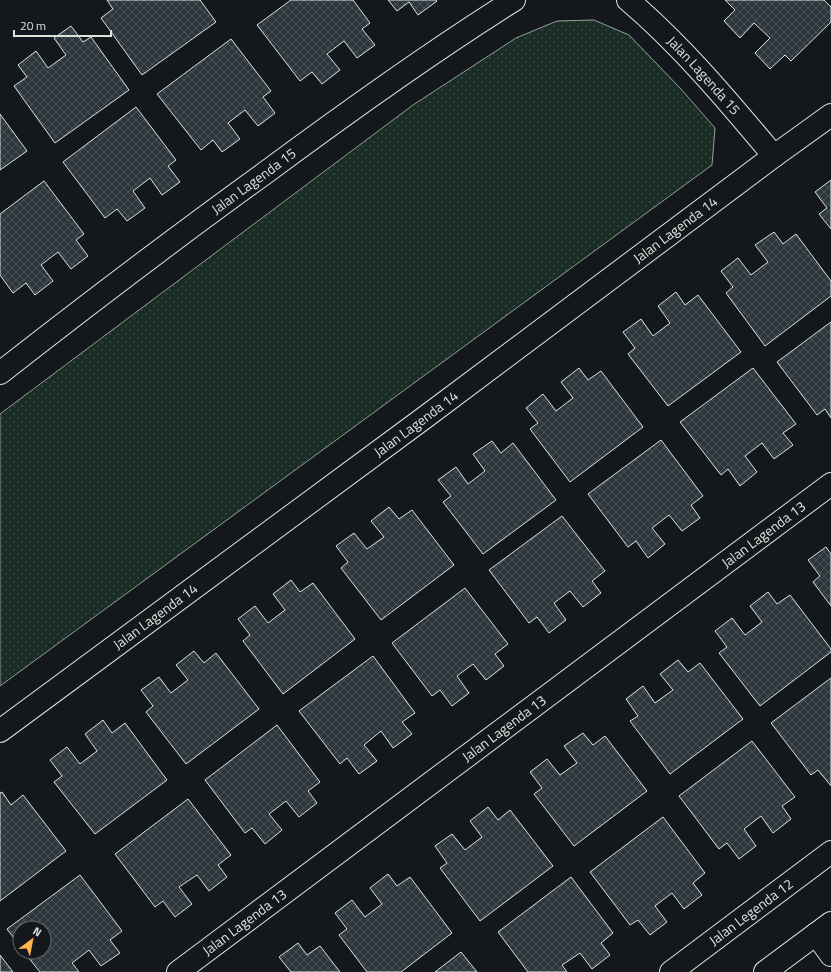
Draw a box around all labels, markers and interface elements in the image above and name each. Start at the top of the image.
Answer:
scale bar [14,12,111,38]
text: 20 m [20,16,46,35]
street label: Jalan Lagenda 15 [663,31,746,119]
street label: Jalan Lagenda 15 [206,142,300,219]
street label: Jalan Lagenda 14 [628,191,722,268]
street label: Jalan Lagenda 14 [369,385,462,462]
street label: Jalan Lagenda 13 [717,495,810,573]
street label: Jalan Lagenda 14 [108,578,202,654]
street label: Jalan Lagenda 13 [457,689,550,767]
street label: Jalan Legenda 12 [704,873,797,950]
street label: Jalan Lagenda 13 [198,883,291,960]
north arrow [12,920,52,960]
text: N [30,923,45,940]

